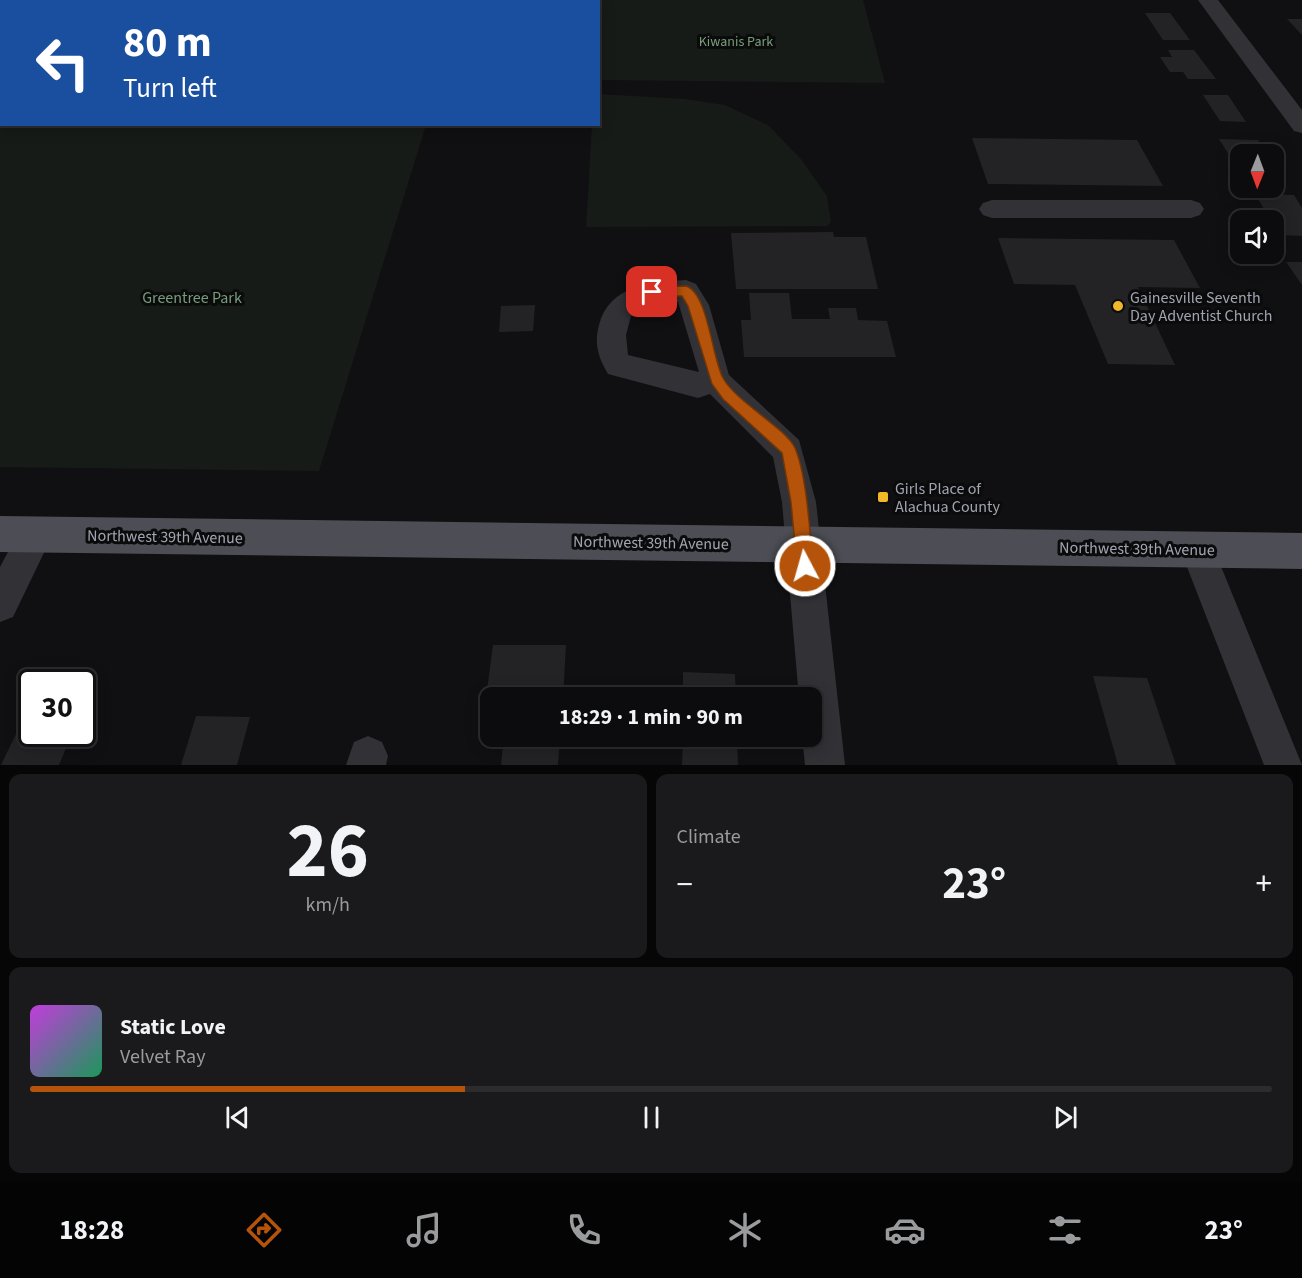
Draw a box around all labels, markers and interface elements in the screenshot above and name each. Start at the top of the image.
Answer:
text: 80 m [123,13,212,73]
icon: left [24,24,102,102]
park label: Kiwanis Park [699,32,773,52]
text: Turn left [123,69,217,108]
north arrow [1230,144,1284,198]
map controls [1230,144,1284,264]
button: sound [1230,210,1284,264]
pin [626,266,677,317]
icon: arrive [635,275,668,308]
park label: Greentree Park [142,287,242,309]
place label: Gainesville Seventh Day Adventist Church [1130,287,1273,327]
marker: Gainesville Seventh Day Adventist Church [1111,299,1125,313]
place label: Girls Place of Alachua County [895,478,1000,518]
marker: Girls Place of Alachua County [876,490,890,504]
street label: Northwest 39th Avenue [87,525,243,549]
street label: Northwest 39th Avenue [573,531,729,555]
position arrow [773,534,837,598]
street label: Northwest 39th Avenue [1059,537,1215,561]
speed limit sign: 30 [18,669,96,747]
text: 18:29 · 1 min · 90 m [559,701,743,733]
text: 26 [287,796,369,907]
text: Climate [677,823,741,851]
text: 23° [942,852,1006,916]
text: − [677,861,693,908]
text: + [1256,861,1272,908]
text: km/h [306,891,350,919]
text: Static Love [120,1011,226,1043]
text: Velvet Ray [120,1043,206,1071]
icon: previous [221,1101,254,1134]
icon: pause [635,1101,668,1134]
icon: next [1049,1101,1082,1134]
icon: directions [243,1209,285,1251]
icon: music [403,1209,445,1251]
icon: phone [563,1209,605,1251]
icon: climate [724,1209,766,1251]
icon: car [884,1209,926,1251]
icon: filters [1044,1209,1086,1251]
text: 18:28 [59,1211,124,1250]
text: 23° [1204,1211,1243,1250]

